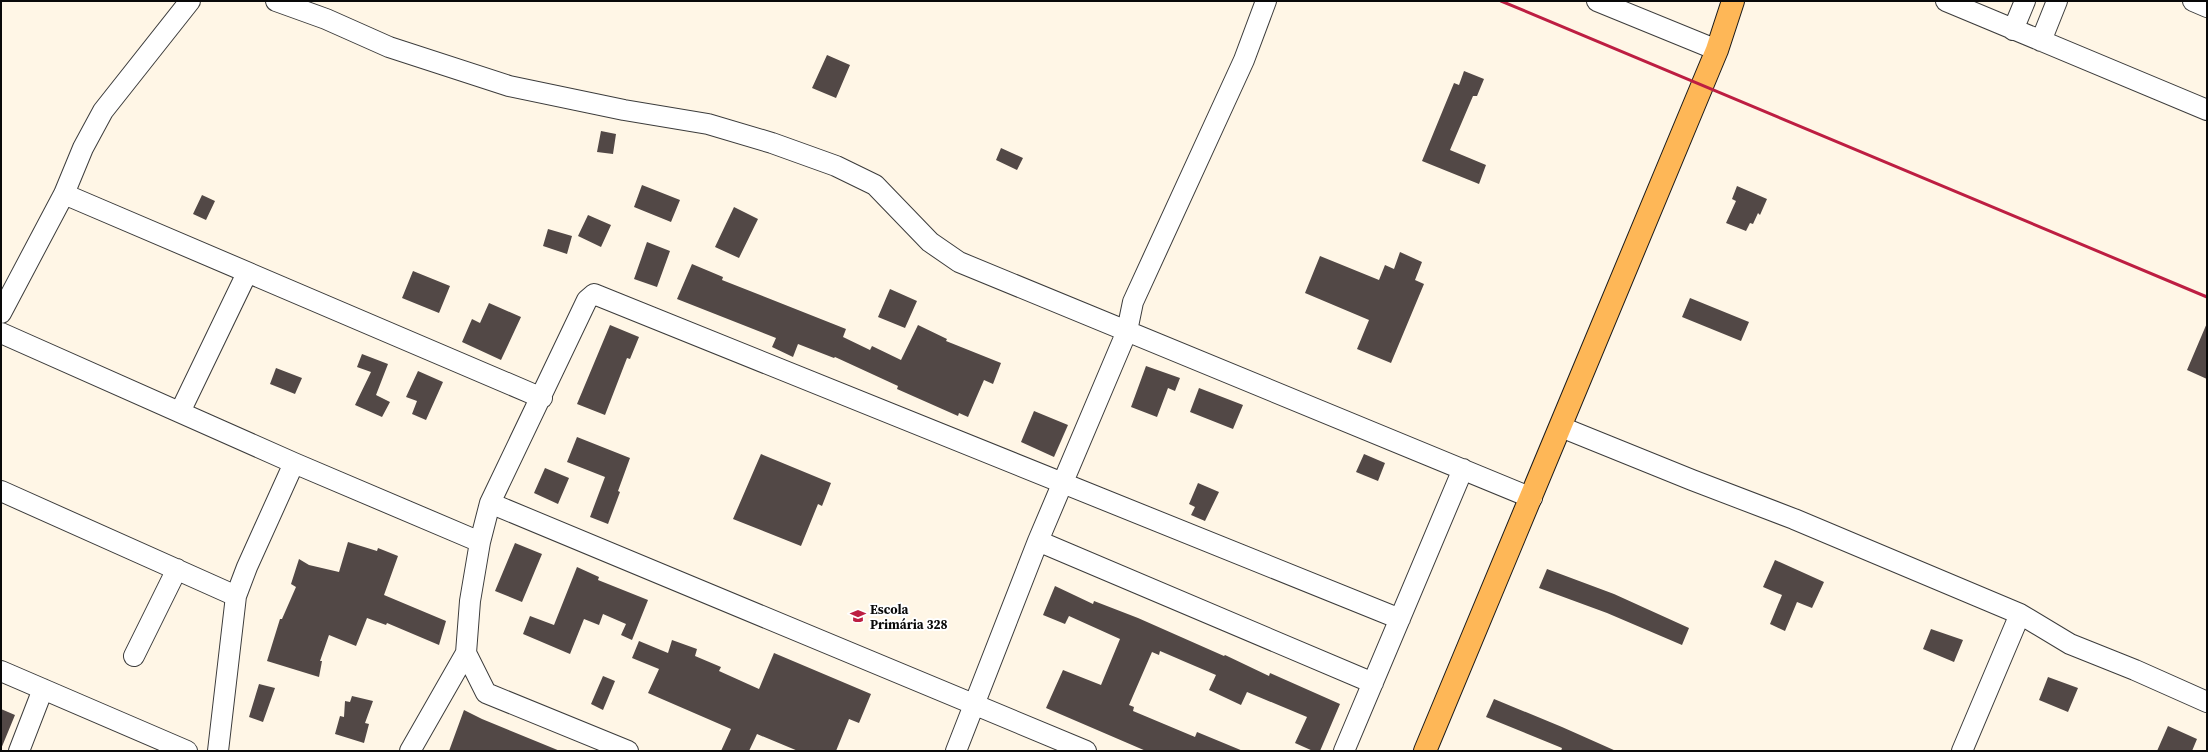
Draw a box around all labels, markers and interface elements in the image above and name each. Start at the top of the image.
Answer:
place label: Escola Primária 328 [870,601,948,633]
school or university icon: Escola Primária 328 [849,607,867,625]

